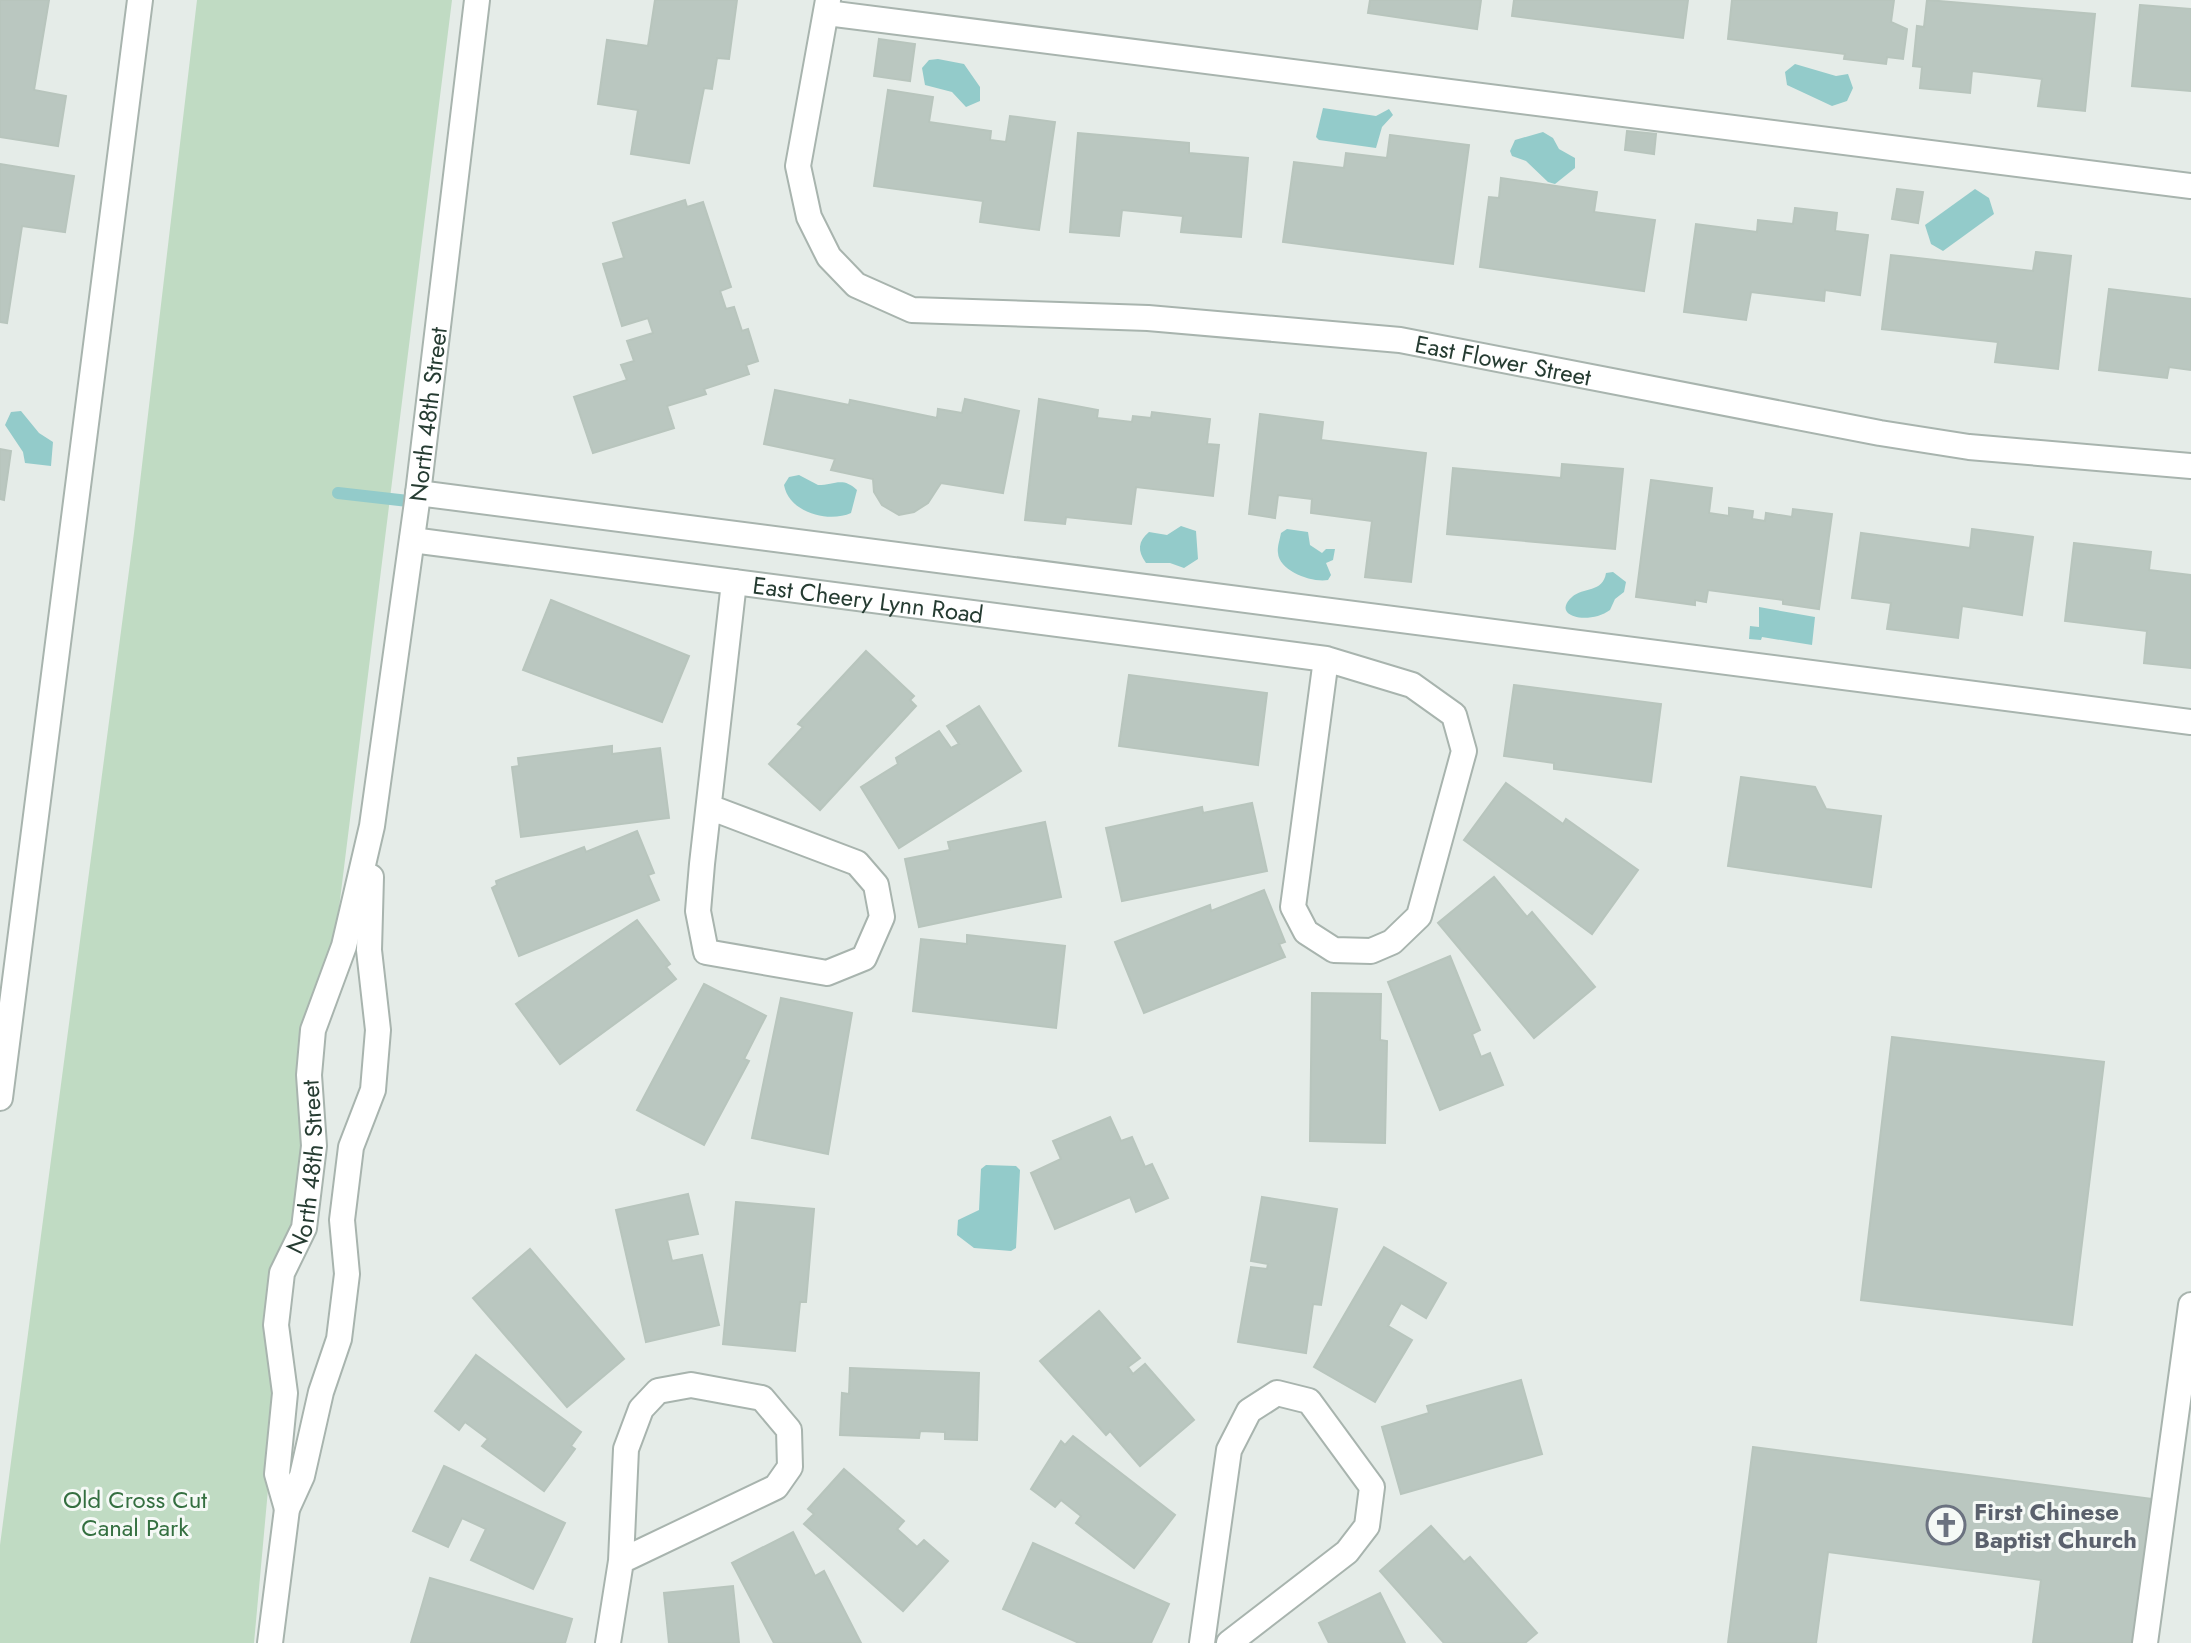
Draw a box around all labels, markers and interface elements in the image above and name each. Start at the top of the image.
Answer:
street label: North 48th Street [400,325,455,504]
street label: East Flower Street [1412,326,1594,394]
street label: East Cheery Lynn Road [751,567,986,632]
street label: North 48th Street [277,1078,332,1260]
park label: Old Cross Cut Canal Park [63,1482,207,1545]
place label: First Chinese Baptist Church [1974,1494,2137,1557]
church icon: First Chinese Baptist Church [1925,1504,1967,1546]

